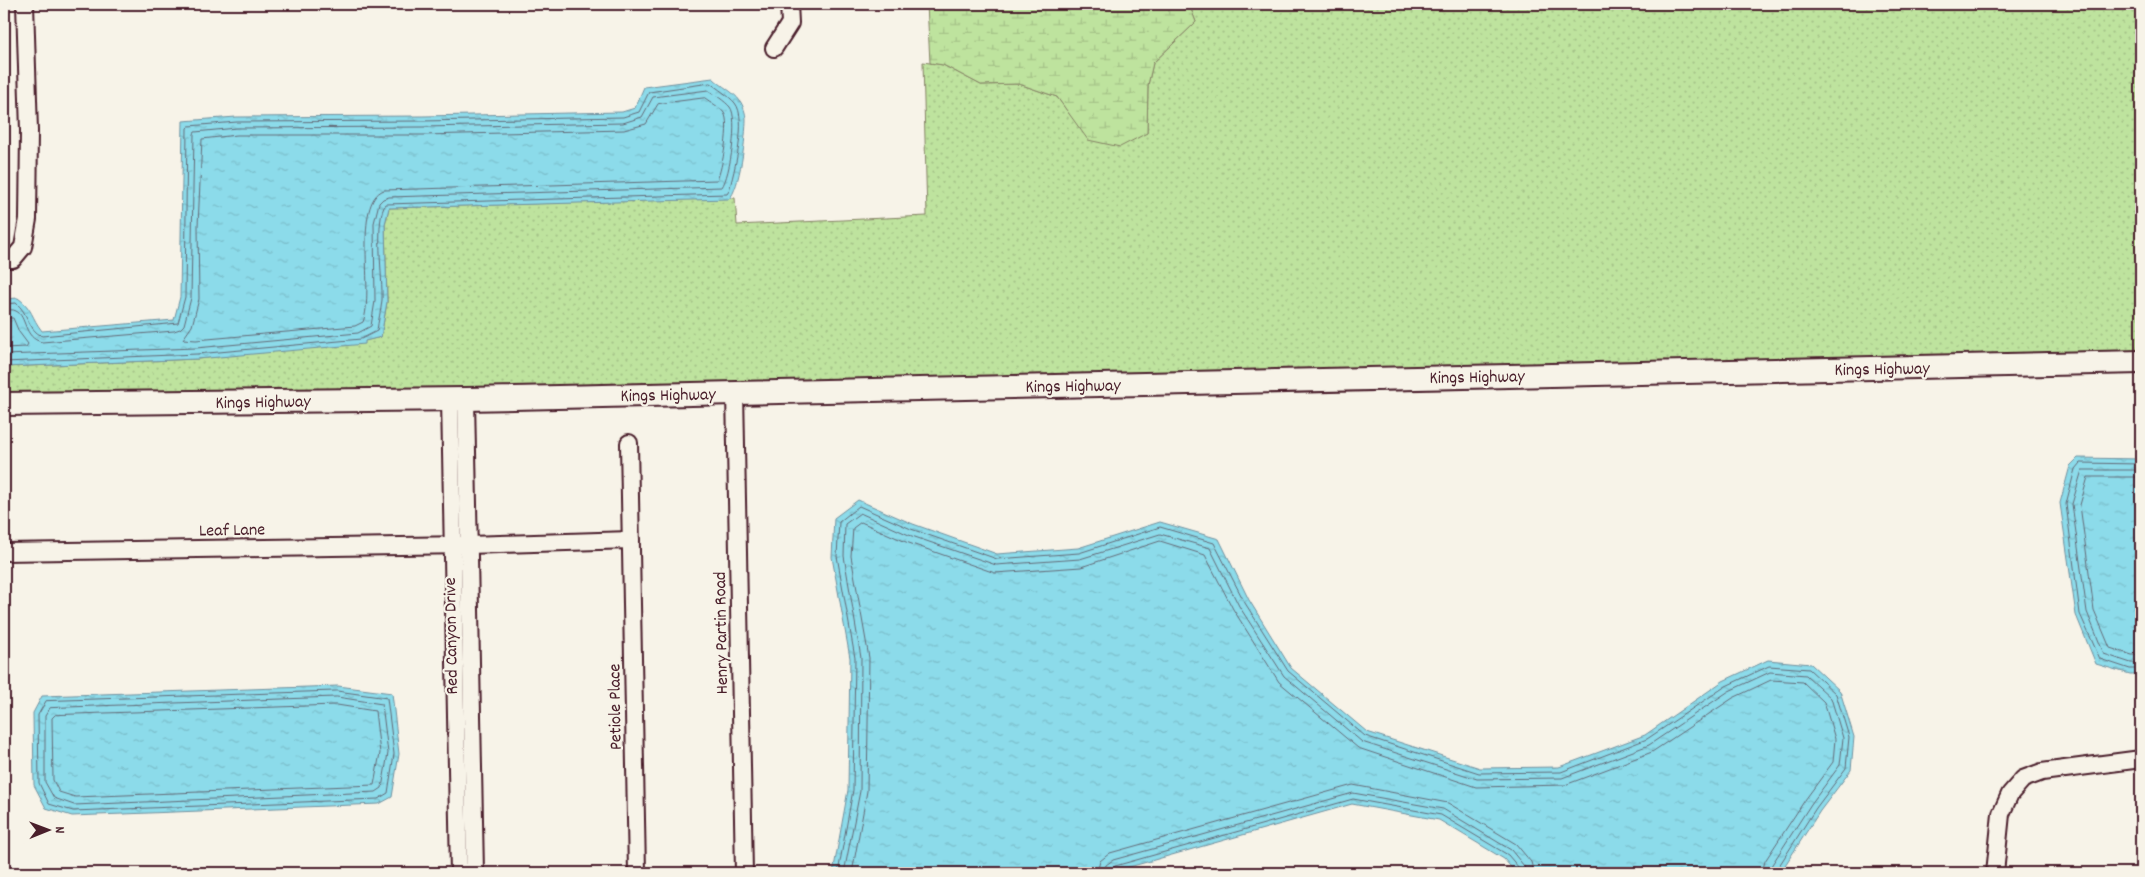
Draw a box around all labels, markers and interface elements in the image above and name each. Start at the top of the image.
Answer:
street label: Kings Highway [1834,357,1931,384]
street label: Kings Highway [1429,365,1526,392]
street label: Kings Highway [1025,374,1122,401]
street label: Kings Highway [620,383,717,410]
street label: Kings Highway [215,390,312,417]
street label: Leaf Lane [199,518,265,545]
street label: Henry Partin Road [709,571,736,695]
street label: Red Canyon Drive [439,577,466,695]
street label: Petiole Place [603,663,630,750]
north arrow [22,804,72,854]
text: N [49,826,69,834]

